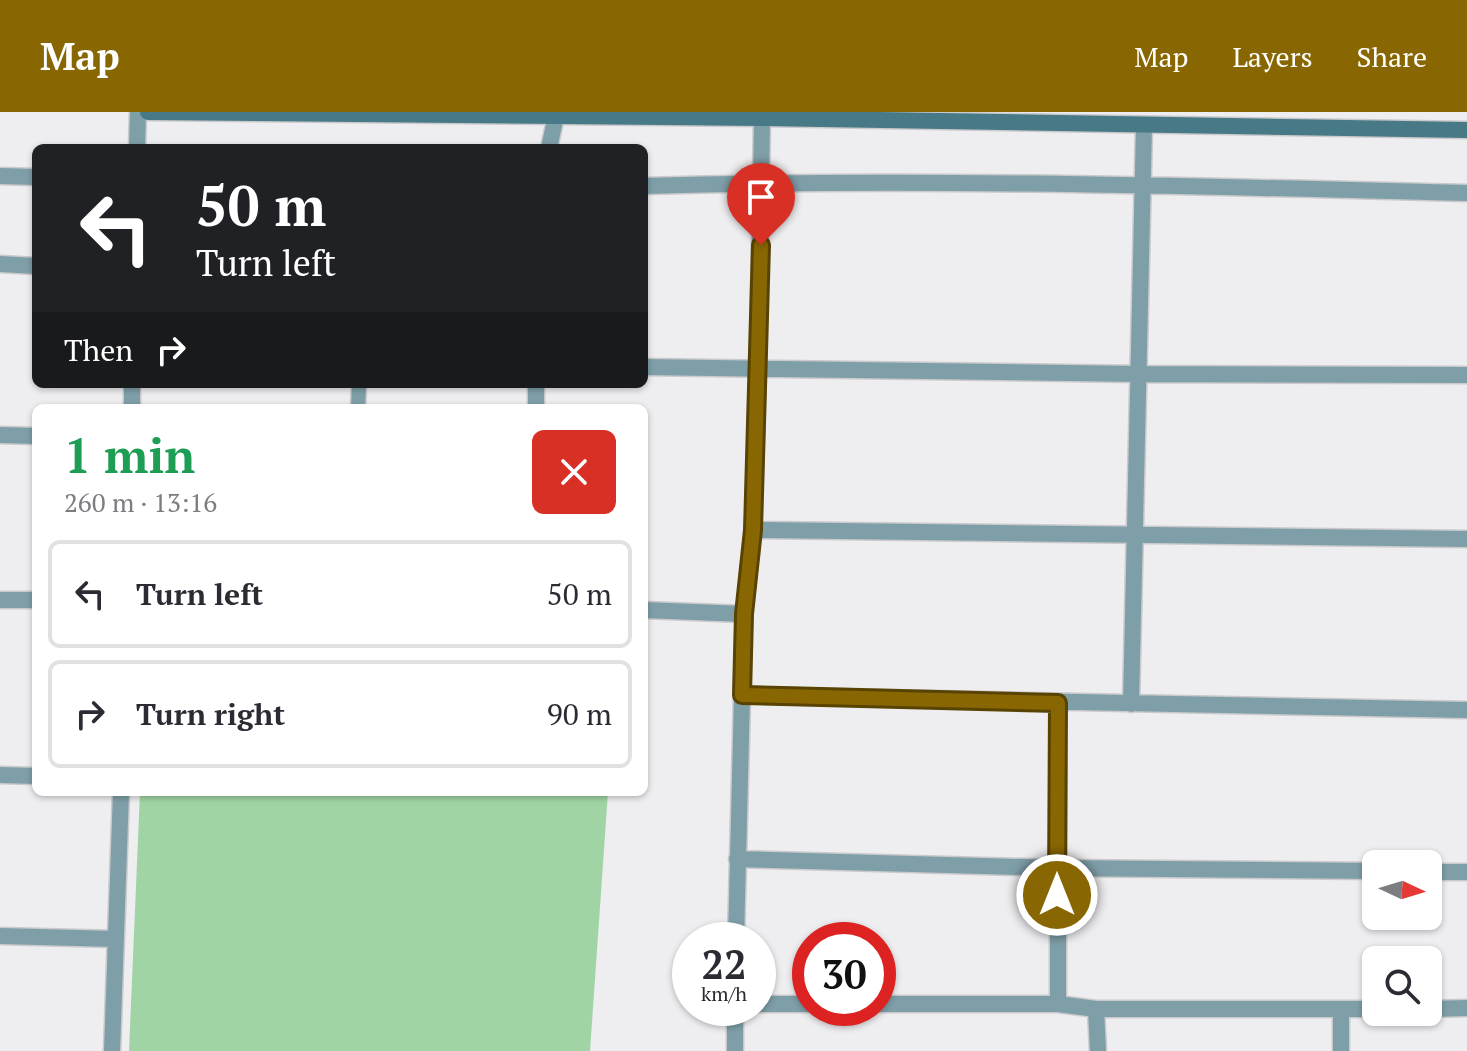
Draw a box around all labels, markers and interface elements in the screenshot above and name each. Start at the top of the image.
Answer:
text: Map [40,31,120,81]
text: Map [1134,38,1188,75]
text: Layers [1232,38,1313,75]
text: Share [1357,38,1427,75]
pin [727,163,795,245]
text: 50 m [196,168,326,242]
icon: arrive [739,175,783,219]
icon: left [64,176,168,280]
text: Turn left [196,239,336,286]
icon: right [149,328,193,372]
text: Then [64,330,133,370]
text: 1 min [64,423,195,487]
button: close [532,430,616,514]
text: 260 m · 13:16 [64,485,217,519]
icon: left [68,572,112,616]
text: Turn left [136,574,263,614]
text: 50 m [547,574,612,614]
icon: right [68,692,112,736]
text: Turn right [136,694,285,734]
text: 90 m [547,694,612,734]
north arrow [1362,850,1442,930]
map controls [1362,850,1442,1026]
position arrow [1015,853,1099,937]
speed limit sign: 30 [792,922,896,1026]
text: 22 [701,937,747,990]
button: search [1362,946,1442,1026]
text: km/h [701,980,747,1007]

